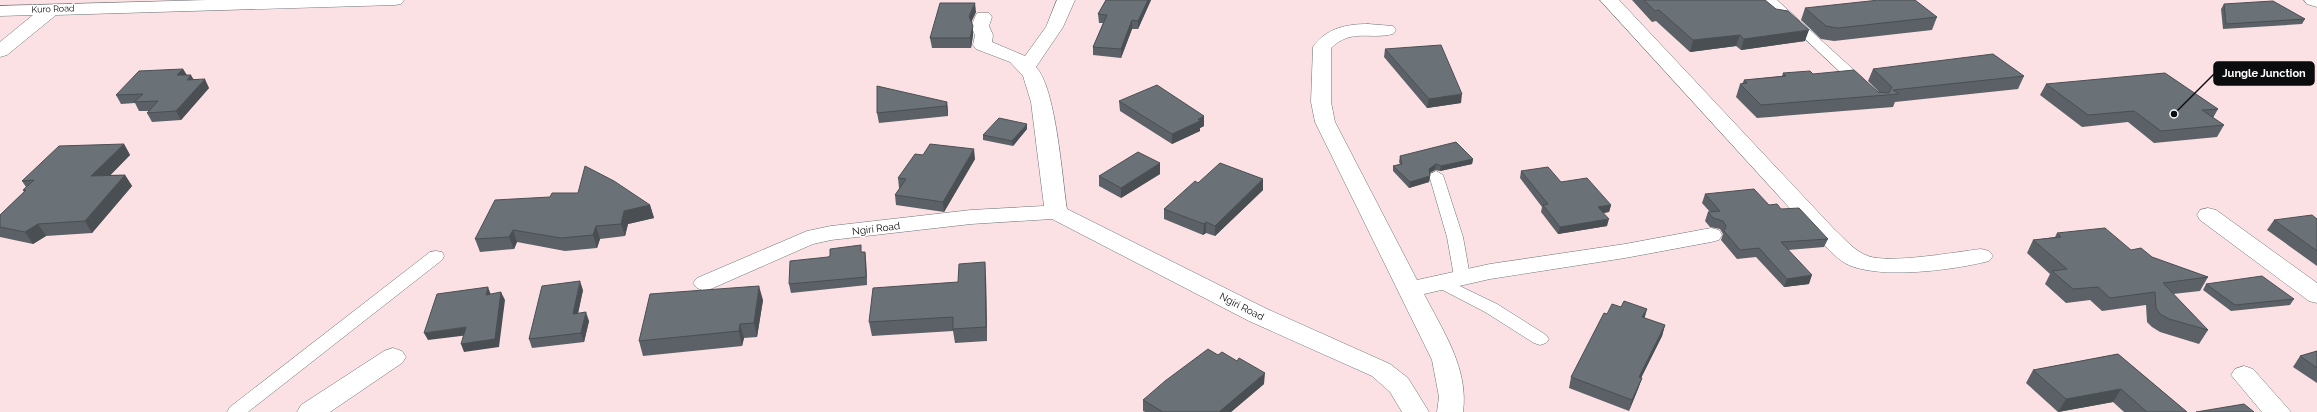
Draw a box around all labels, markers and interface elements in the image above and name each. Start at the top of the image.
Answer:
street label: Kuro Road [31,3,75,15]
callout: Jungle Junction [2214,62,2314,85]
text: Jungle Junction [2222,67,2306,80]
street label: Ngiri Road [851,220,901,237]
street label: Ngiri Road [1218,291,1266,322]

